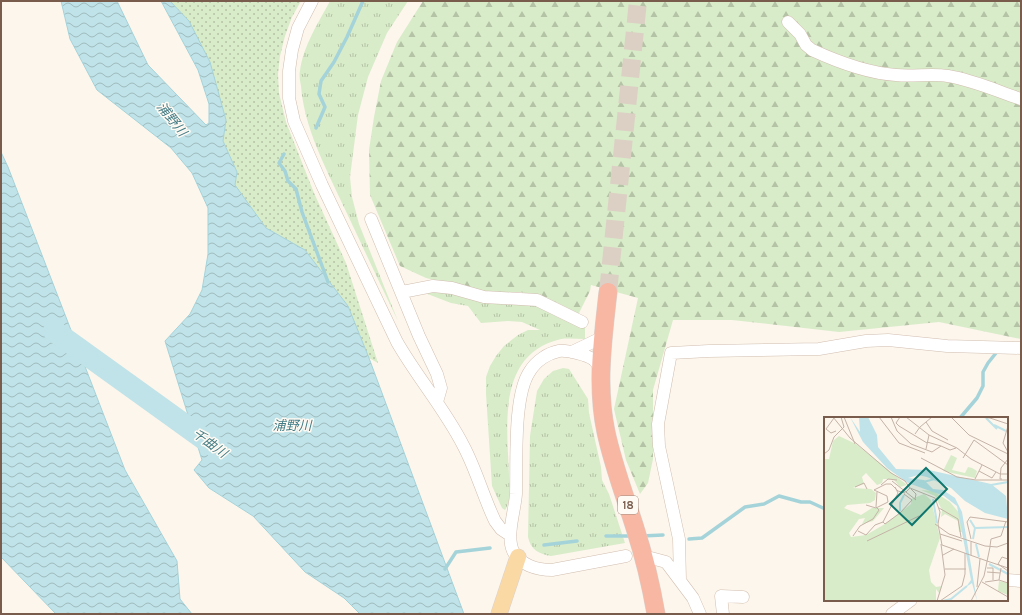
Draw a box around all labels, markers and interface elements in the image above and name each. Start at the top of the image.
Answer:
water label: 浦野川 [154,99,191,140]
inset map [824,417,1008,601]
water label: 浦野川 [272,418,313,433]
water label: 千曲川 [190,425,232,462]
road number: 18 [618,496,638,514]

